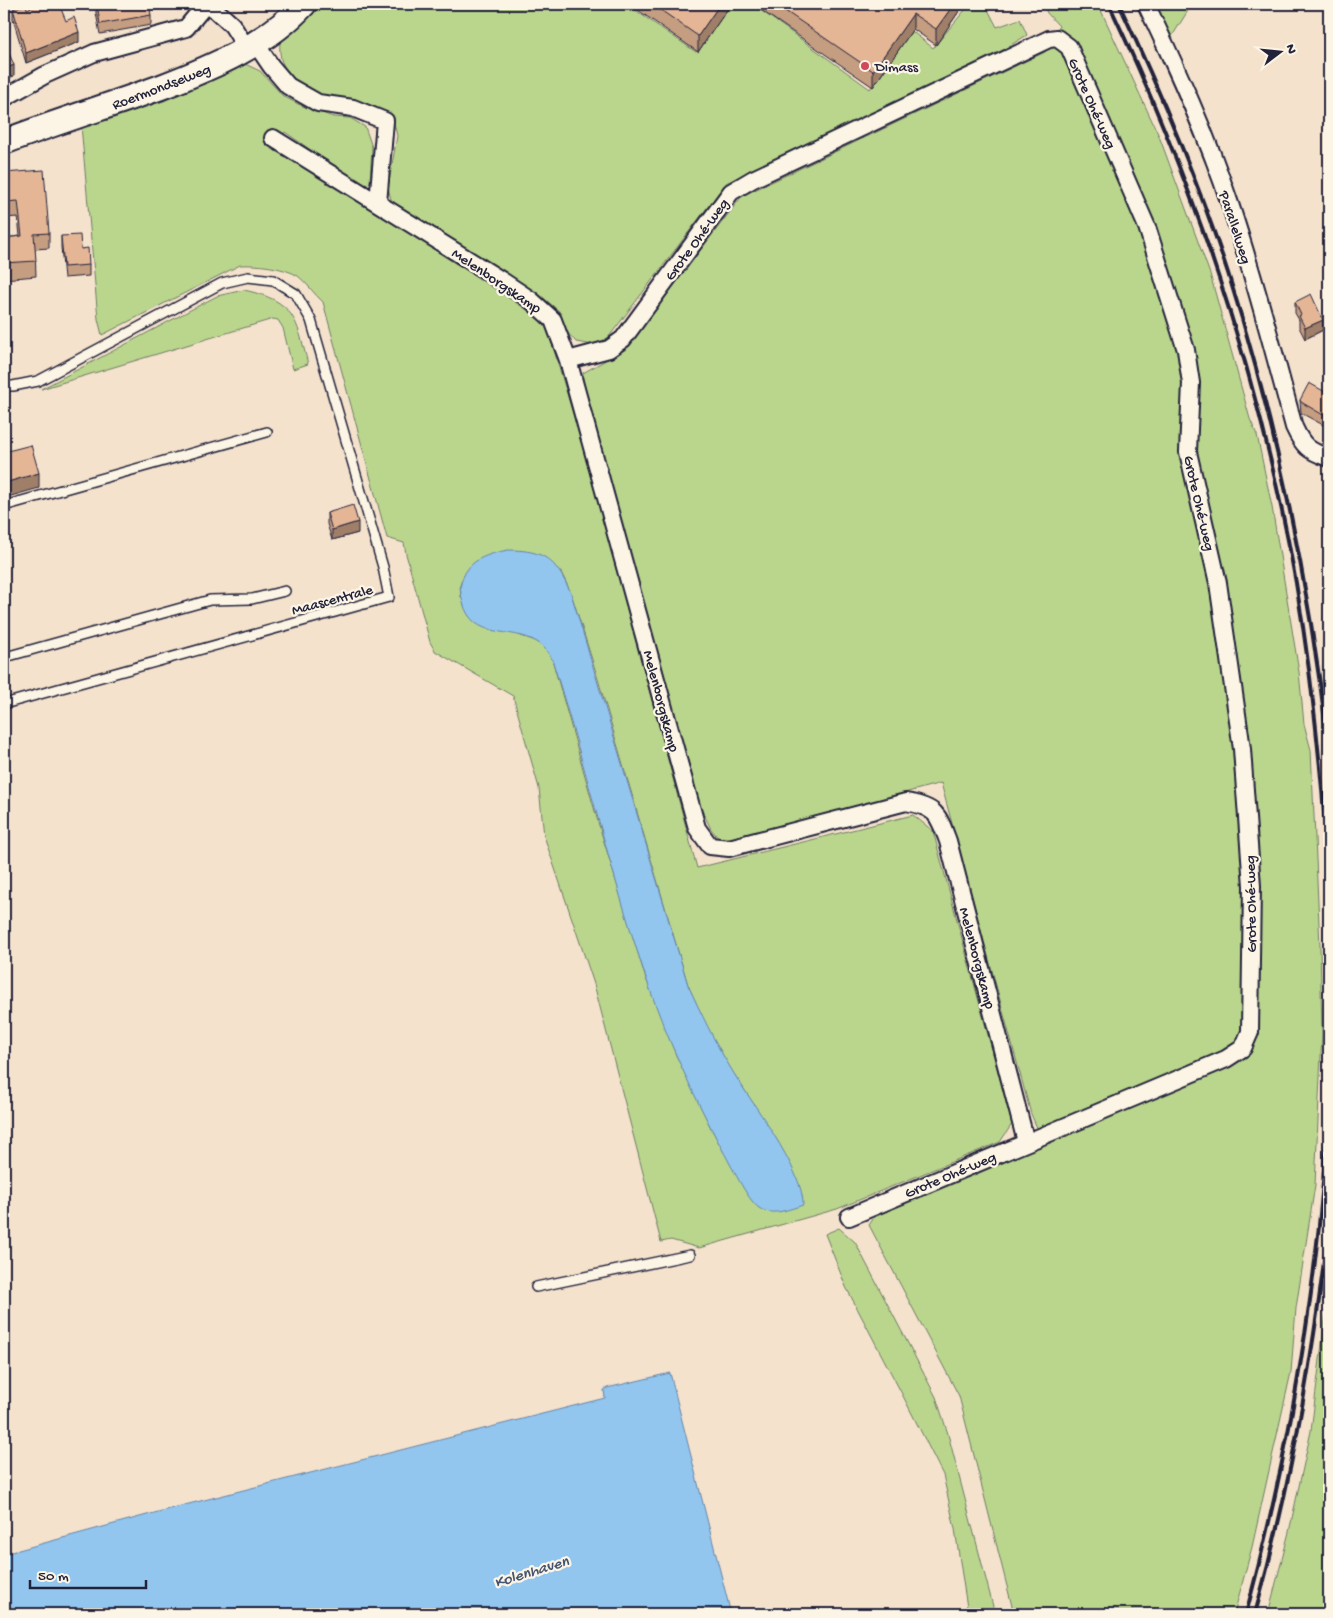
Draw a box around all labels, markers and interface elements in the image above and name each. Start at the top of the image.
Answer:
north arrow [1256,28,1306,78]
text: N [1281,42,1300,56]
street label: Grote Ohé-weg [1063,56,1119,152]
place label: Dimass [874,59,919,77]
marker: Dimass [859,60,871,72]
street label: Roermondseweg [110,61,214,115]
street label: Parallelweg [1214,188,1254,266]
street label: Grote Ohé-weg [662,195,734,285]
street label: Melenborgskamp [448,245,545,319]
street label: Grote Ohé-weg [1178,454,1218,553]
street label: Maascentrale [290,581,375,620]
street label: Melenborgskamp [638,649,682,755]
street label: Grote Ohé-weg [1242,855,1262,953]
street label: Melenborgskamp [954,906,998,1012]
street label: Grote Ohé-weg [902,1149,999,1203]
water label: Kolenhaven [492,1553,572,1594]
scale bar [30,1558,146,1590]
text: 50 m [38,1568,69,1586]

